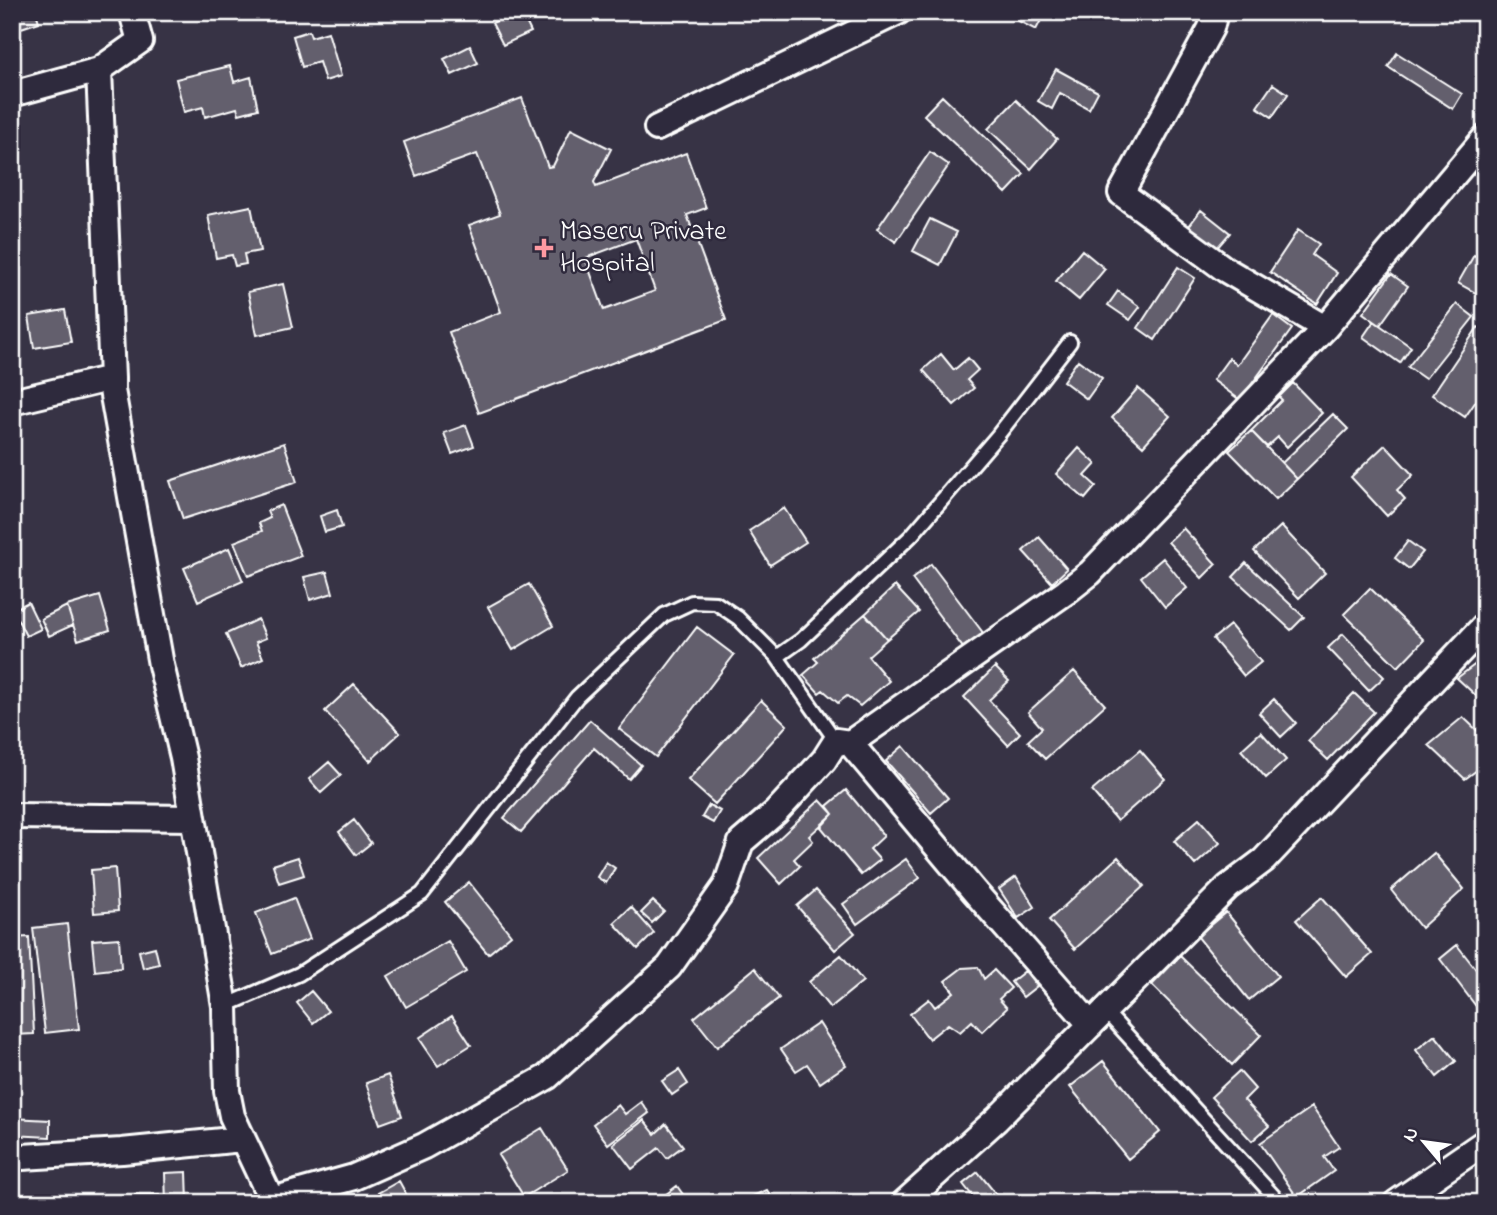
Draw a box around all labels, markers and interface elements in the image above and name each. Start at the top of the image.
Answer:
place label: Maseru Private Hospital [560,212,727,285]
marker: Maseru Private Hospital [534,238,554,258]
north arrow [1388,1106,1458,1176]
text: N [1396,1123,1426,1147]

